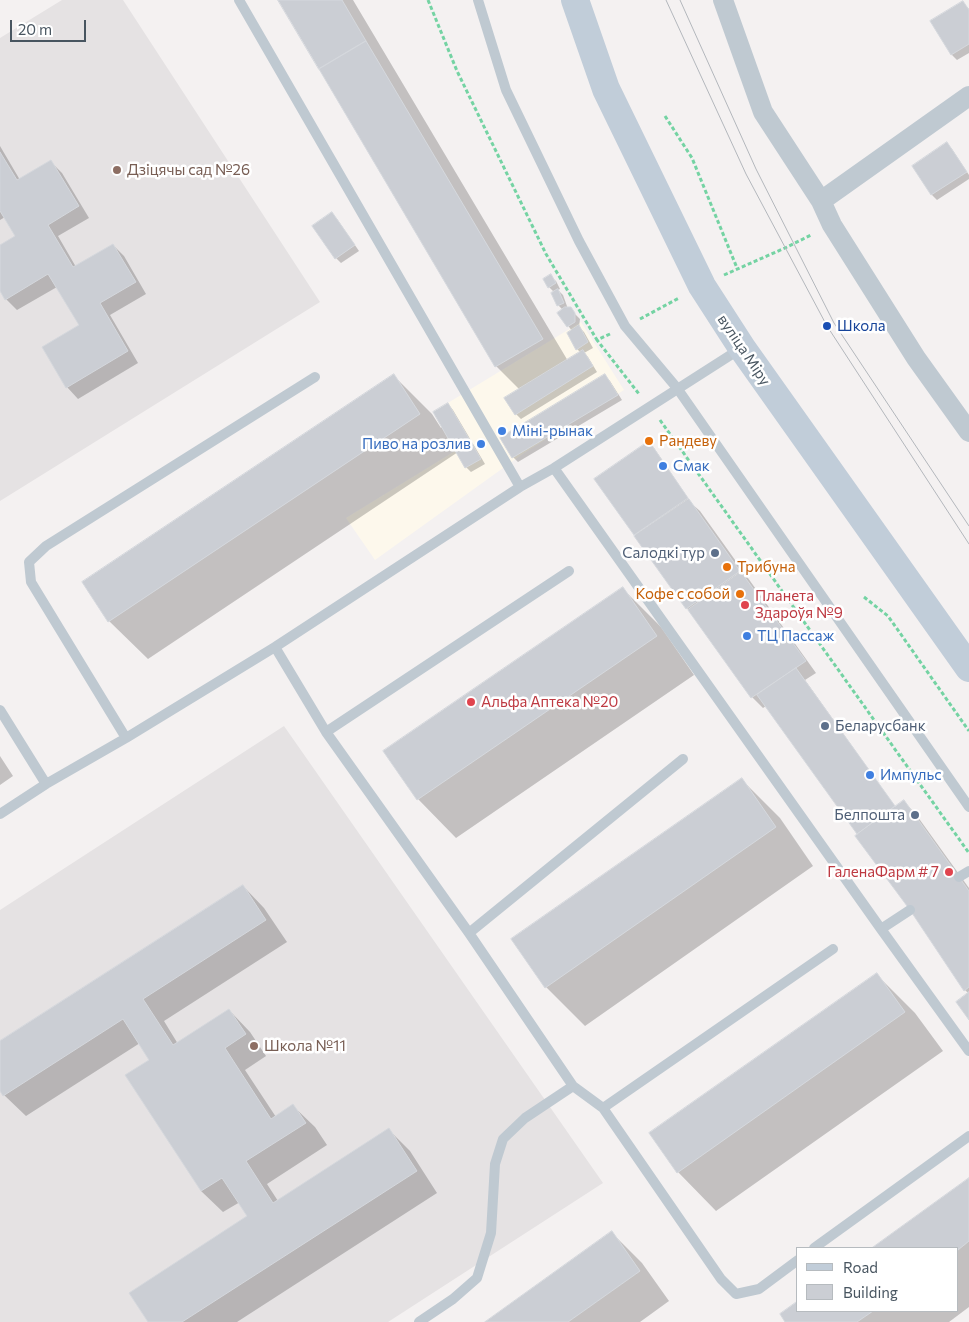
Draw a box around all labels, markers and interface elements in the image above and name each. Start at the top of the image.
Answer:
scale bar [12,10,89,42]
text: 20 m [18,20,52,38]
place label: Дзіцячы сад №26 [127,161,250,179]
marker: Дзіцячы сад №26 [111,164,123,176]
street label: вуліца Міру [714,311,774,389]
place label: Школа [837,317,886,335]
marker: Школа [821,320,833,332]
place label: Міні-рынак [512,422,593,440]
marker: Міні-рынак [496,425,508,437]
place label: Рандеву [659,432,717,450]
place label: Пиво на розлив [362,435,471,453]
marker: Рандеву [643,435,655,447]
marker: Пиво на розлив [475,438,487,450]
place label: Смак [673,457,710,475]
marker: Смак [657,460,669,472]
place label: Салодкі тур [622,544,705,562]
marker: Салодкі тур [709,547,721,559]
place label: Трибуна [737,558,796,576]
marker: Трибуна [721,561,733,573]
place label: Кофе с собой [636,585,730,603]
place label: Планета Здароўя №9 [755,587,843,622]
marker: Кофе с собой [734,588,746,600]
marker: Планета Здароўя №9 [739,599,751,611]
place label: ТЦ Пассаж [757,627,834,645]
marker: ТЦ Пассаж [741,630,753,642]
place label: Альфа Аптека №20 [481,693,618,711]
marker: Альфа Аптека №20 [465,696,477,708]
place label: Беларусбанк [835,717,926,735]
marker: Беларусбанк [819,720,831,732]
place label: Импульс [880,766,942,784]
marker: Импульс [864,769,876,781]
place label: Белпошта [834,806,905,824]
marker: Белпошта [909,809,921,821]
place label: ГаленаФарм # 7 [827,863,939,881]
marker: ГаленаФарм # 7 [943,866,955,878]
place label: Школа №11 [264,1037,346,1055]
marker: Школа №11 [248,1040,260,1052]
legend [796,1247,959,1312]
text: Road [843,1258,878,1276]
text: Building [843,1283,898,1301]

